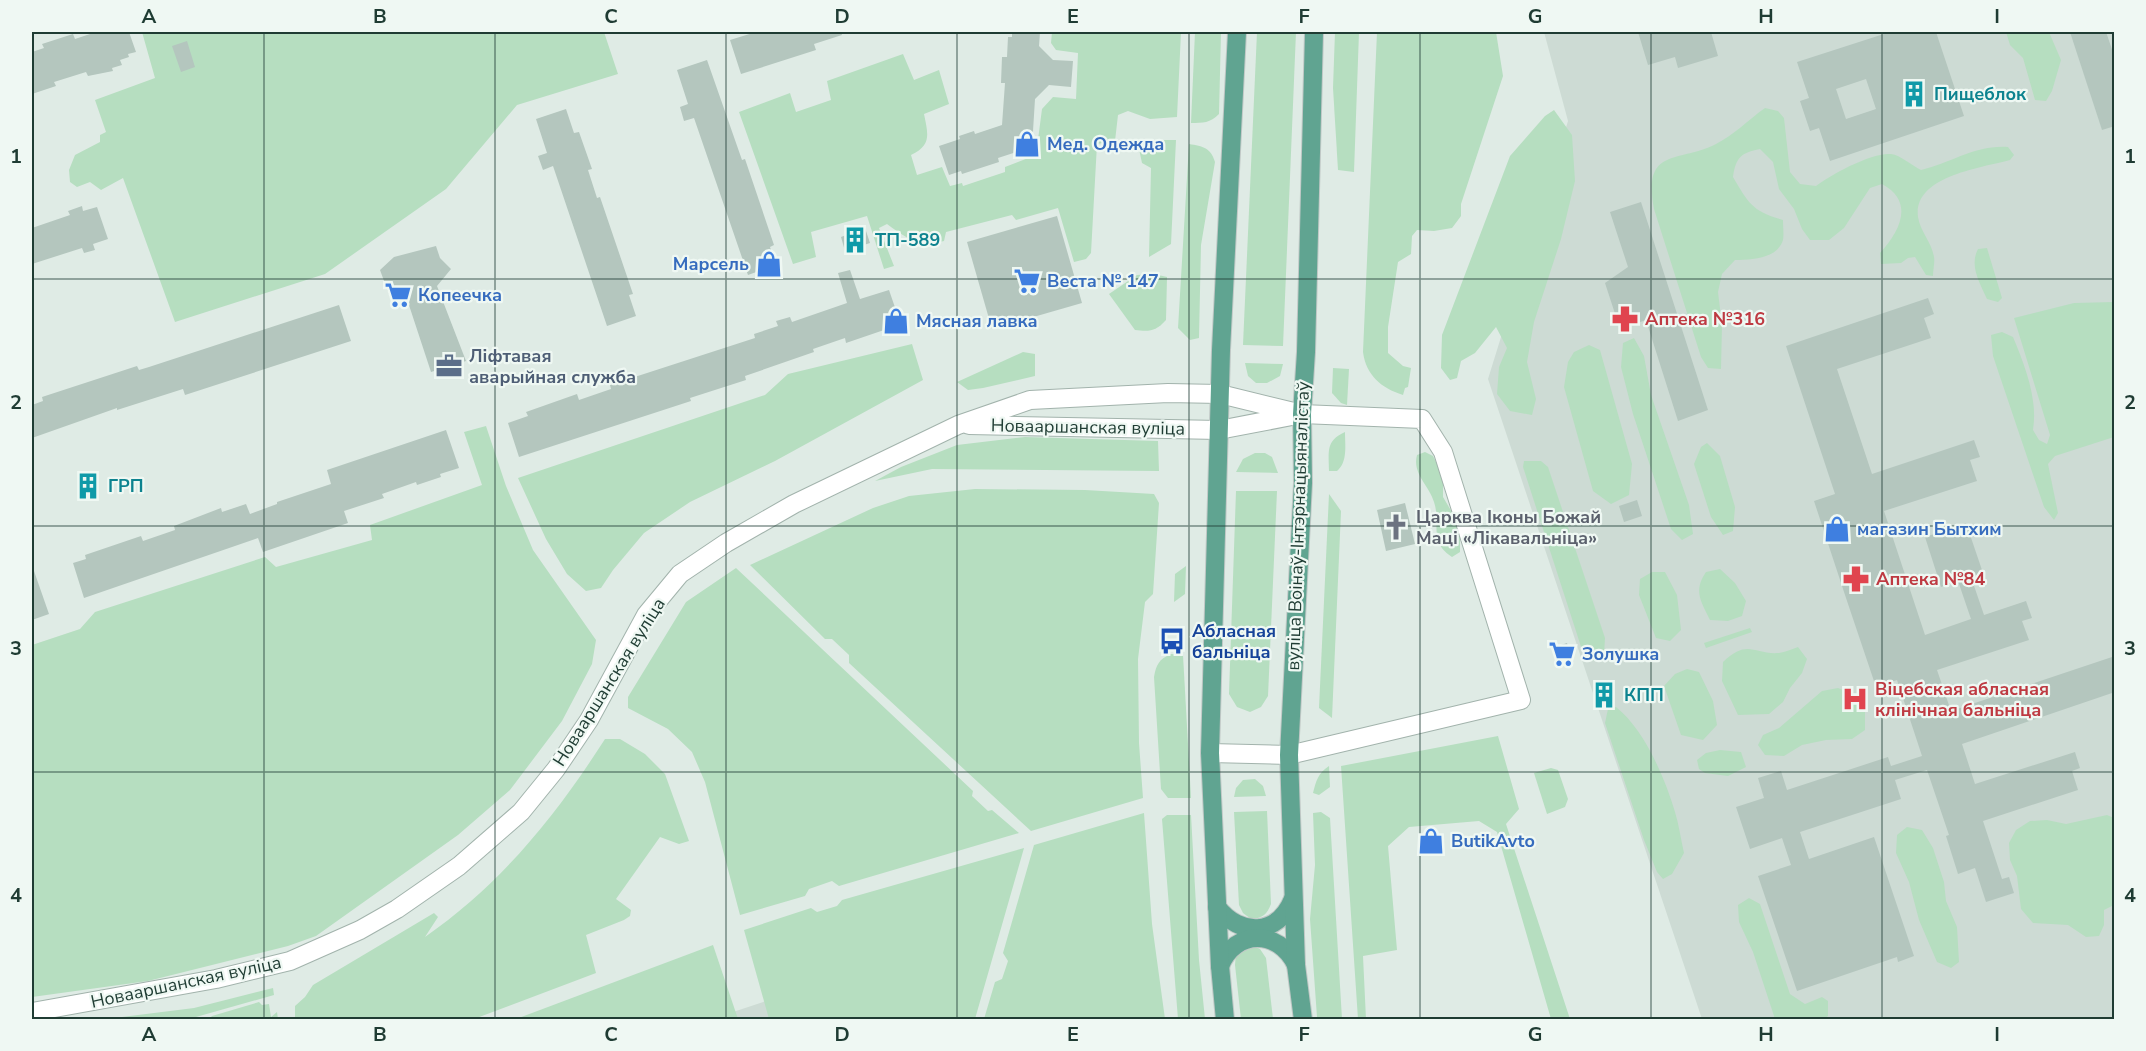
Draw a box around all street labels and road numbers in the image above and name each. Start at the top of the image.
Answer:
street label: вуліца Воінаў-Інтэрнацыяналістаў [1281,380,1315,671]
street label: Новааршанская вуліца [991,413,1185,441]
street label: Новааршанская вуліца [547,593,671,771]
street label: Новааршанская вуліца [88,950,284,1014]

